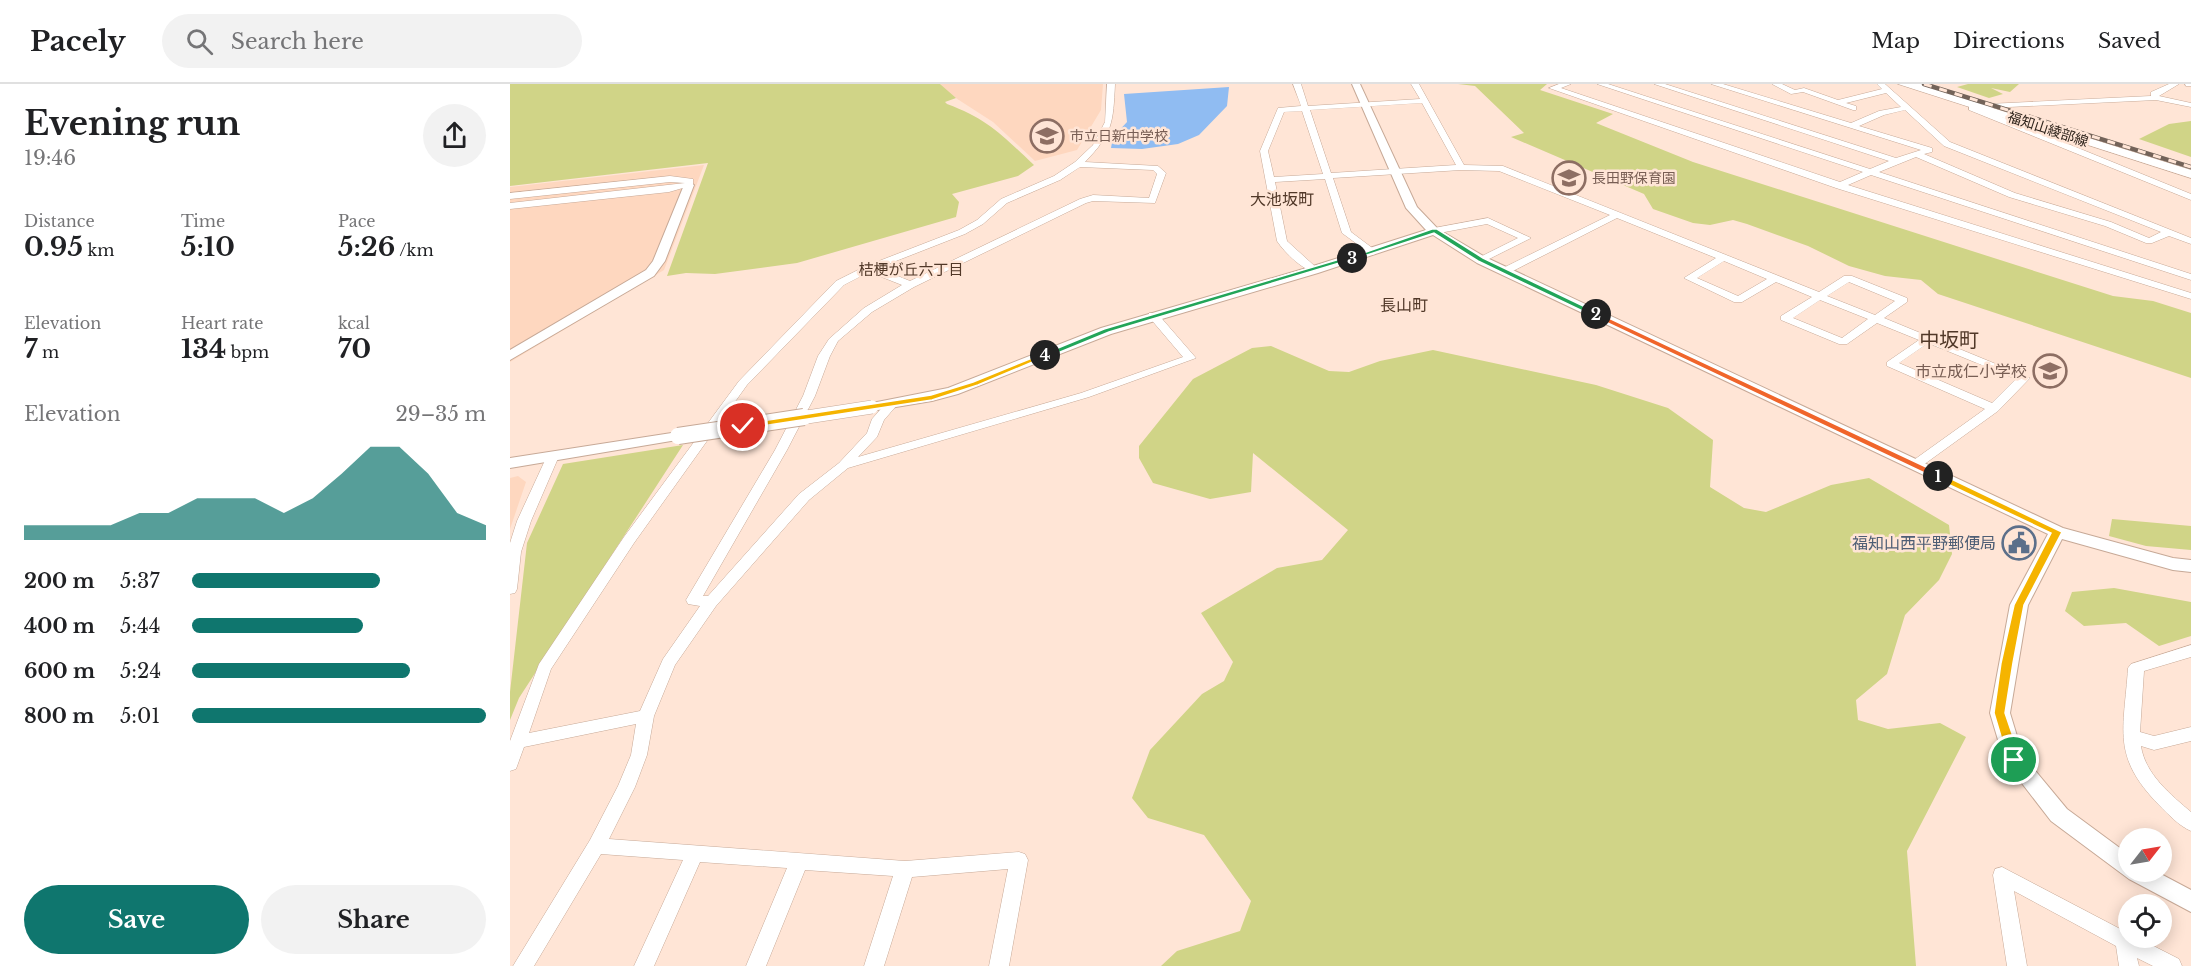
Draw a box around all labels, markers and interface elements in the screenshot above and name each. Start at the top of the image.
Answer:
search box [162,14,582,68]
text: Pacely [30,24,126,59]
icon: search [183,25,216,58]
text: Search here [231,28,364,55]
text: Map [1871,28,1920,54]
text: Directions [1953,28,2065,54]
text: Saved [2098,28,2161,54]
text: Evening run [24,103,240,144]
button: share [423,104,486,167]
street label: 福知山綾部線 [2005,107,2091,151]
school or university icon: 市立日新中学校 [1029,118,1065,154]
place label: 市立日新中学校 [1070,127,1168,145]
text: 19:46 [24,146,76,170]
school or university icon: 長田野保育園 [1551,160,1587,196]
place label: 長田野保育園 [1592,169,1676,187]
district label: 大池坂町 [1250,189,1314,209]
text: Distance [24,211,95,231]
text: Time [181,211,225,231]
text: Pace [338,211,375,231]
text: 0.95 [24,231,83,263]
text: 5:10 [181,231,235,263]
text: 5:26 [338,231,395,263]
text: km [83,240,115,260]
text: /km [395,240,434,260]
pin: 3 [1337,243,1367,273]
text: 3 [1347,248,1357,268]
district label: 桔梗が丘六丁目 [858,260,964,279]
district label: 長山町 [1380,295,1428,315]
pin: 2 [1581,299,1611,329]
text: 2 [1591,304,1601,324]
text: Elevation [24,313,101,333]
text: Heart rate [181,313,263,333]
text: kcal [338,313,370,333]
district label: 中坂町 [1919,328,1979,352]
text: 7 [24,333,37,365]
text: 134 [181,333,226,365]
text: 70 [338,333,371,365]
pin: 4 [1030,340,1060,370]
text: m [37,342,59,362]
text: bpm [226,342,269,362]
text: 4 [1040,345,1050,365]
school or university icon: 市立成仁小学校 [2032,353,2068,389]
place label: 市立成仁小学校 [1915,361,2027,381]
pin [717,400,768,451]
text: Elevation [24,402,121,426]
text: 29–35 m [395,402,486,426]
icon: check [726,409,759,442]
pin: 1 [1923,461,1953,491]
text: 1 [1935,466,1941,486]
public building icon: 福知山西平野郵便局 [2001,525,2037,561]
place label: 福知山西平野郵便局 [1852,533,1996,553]
text: 200 m [24,569,95,593]
text: 5:37 [120,569,159,593]
text: 400 m [24,614,95,638]
text: 5:44 [120,614,160,638]
text: 600 m [24,659,95,683]
text: 5:24 [120,659,161,683]
text: 800 m [24,704,94,728]
text: 5:01 [120,704,160,728]
pin [1988,734,2039,785]
icon: arrive [1997,743,2030,776]
north arrow [2118,828,2172,882]
map controls [2118,828,2172,948]
button: Save [24,885,249,954]
button: Share [261,885,486,954]
button: locate [2118,894,2172,948]

